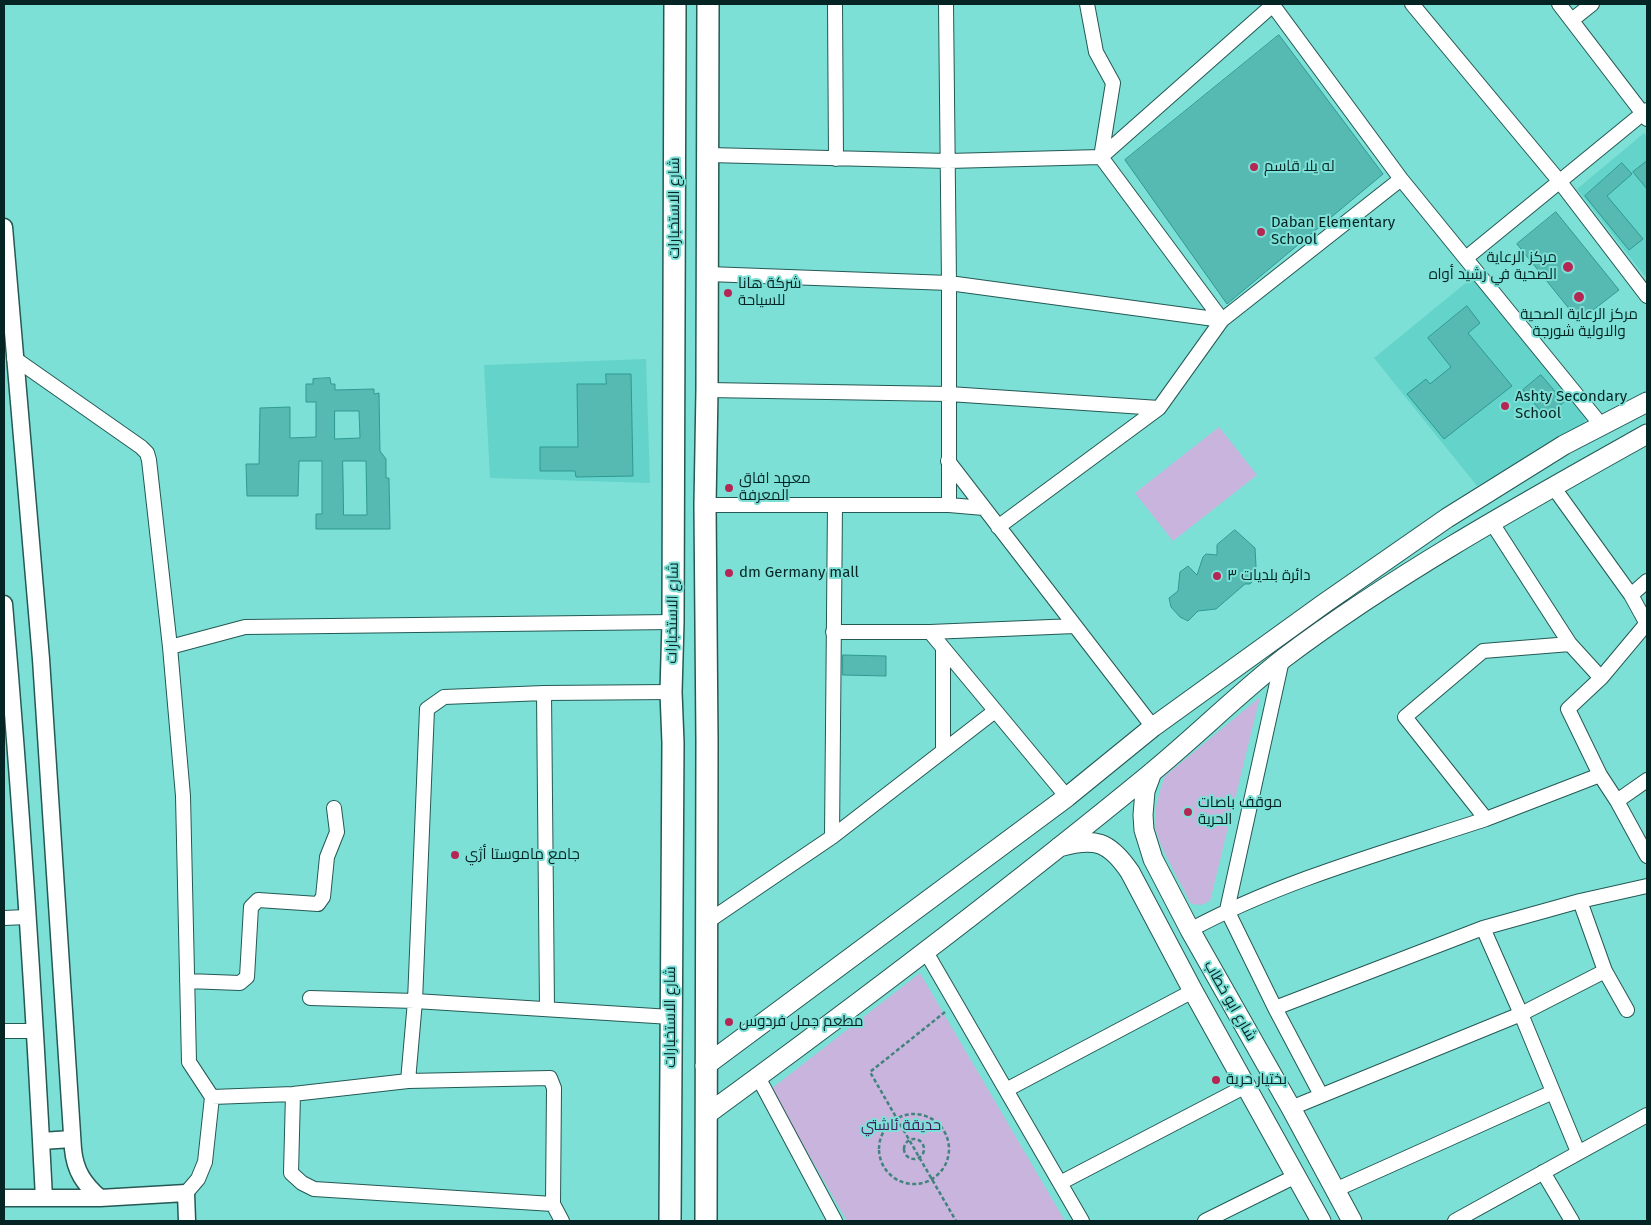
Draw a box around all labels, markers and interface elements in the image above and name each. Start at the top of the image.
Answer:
street label: شارع الاستخبارات [666,157,684,259]
place label: له يلا قاسم [1264,158,1335,176]
marker: له يلا قاسم [1248,161,1260,173]
place label: Daban Elementary School [1271,214,1395,249]
marker: Daban Elementary School [1255,226,1267,238]
place label: مركز الرعاية الصحية في رشيد أواه [1429,249,1557,284]
marker: مركز الرعاية الصحية في رشيد أواه [1561,260,1575,274]
place label: شركة هانا للسياحة [738,275,801,310]
marker: شركة هانا للسياحة [722,287,734,299]
marker: مركز الرعاية الصحية والاولية شورجة [1572,290,1586,304]
place label: مركز الرعاية الصحية والاولية شورجة [1520,306,1638,341]
place label: Ashty Secondary School [1515,388,1627,423]
marker: Ashty Secondary School [1499,400,1511,412]
place label: معهد افاق المعرفة [739,470,811,505]
marker: معهد افاق المعرفة [723,482,735,494]
street label: شارع الاستخبارات [663,562,683,664]
place label: dm Germany mall [739,564,859,582]
marker: dm Germany mall [723,567,735,579]
place label: دائرة بلديات ٣ [1227,567,1311,585]
marker: دائرة بلديات ٣ [1211,570,1223,582]
place label: موقف باصات الحریة [1198,794,1282,829]
marker: موقف باصات الحریة [1182,806,1194,818]
place label: جامع ماموستا أژي [465,846,580,864]
marker: جامع ماموستا أژي [449,849,461,861]
street label: شارع ابو خطاب [1200,958,1260,1044]
street label: شارع الاستخبارات [662,966,680,1068]
place label: مطعم جمل فردوس [739,1013,863,1031]
marker: مطعم جمل فردوس [723,1016,735,1028]
place label: بختيار حرية [1226,1071,1287,1089]
marker: بختيار حرية [1210,1074,1222,1086]
park label: حديقة ئاشتي [861,1117,941,1135]

